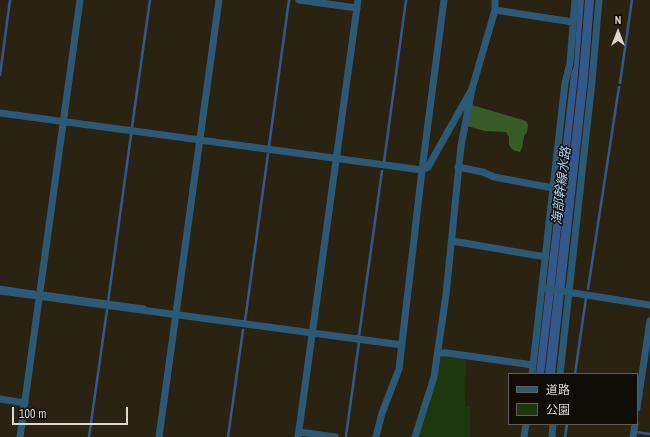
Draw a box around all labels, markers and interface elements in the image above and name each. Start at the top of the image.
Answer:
north arrow [598,12,638,52]
text: N [615,13,621,27]
water label: 海部幹線水路 [550,146,574,226]
legend [508,373,638,425]
text: 道路 [546,382,570,398]
scale bar [14,399,130,425]
text: 公園 [546,402,570,418]
text: 100 m [19,406,46,422]

